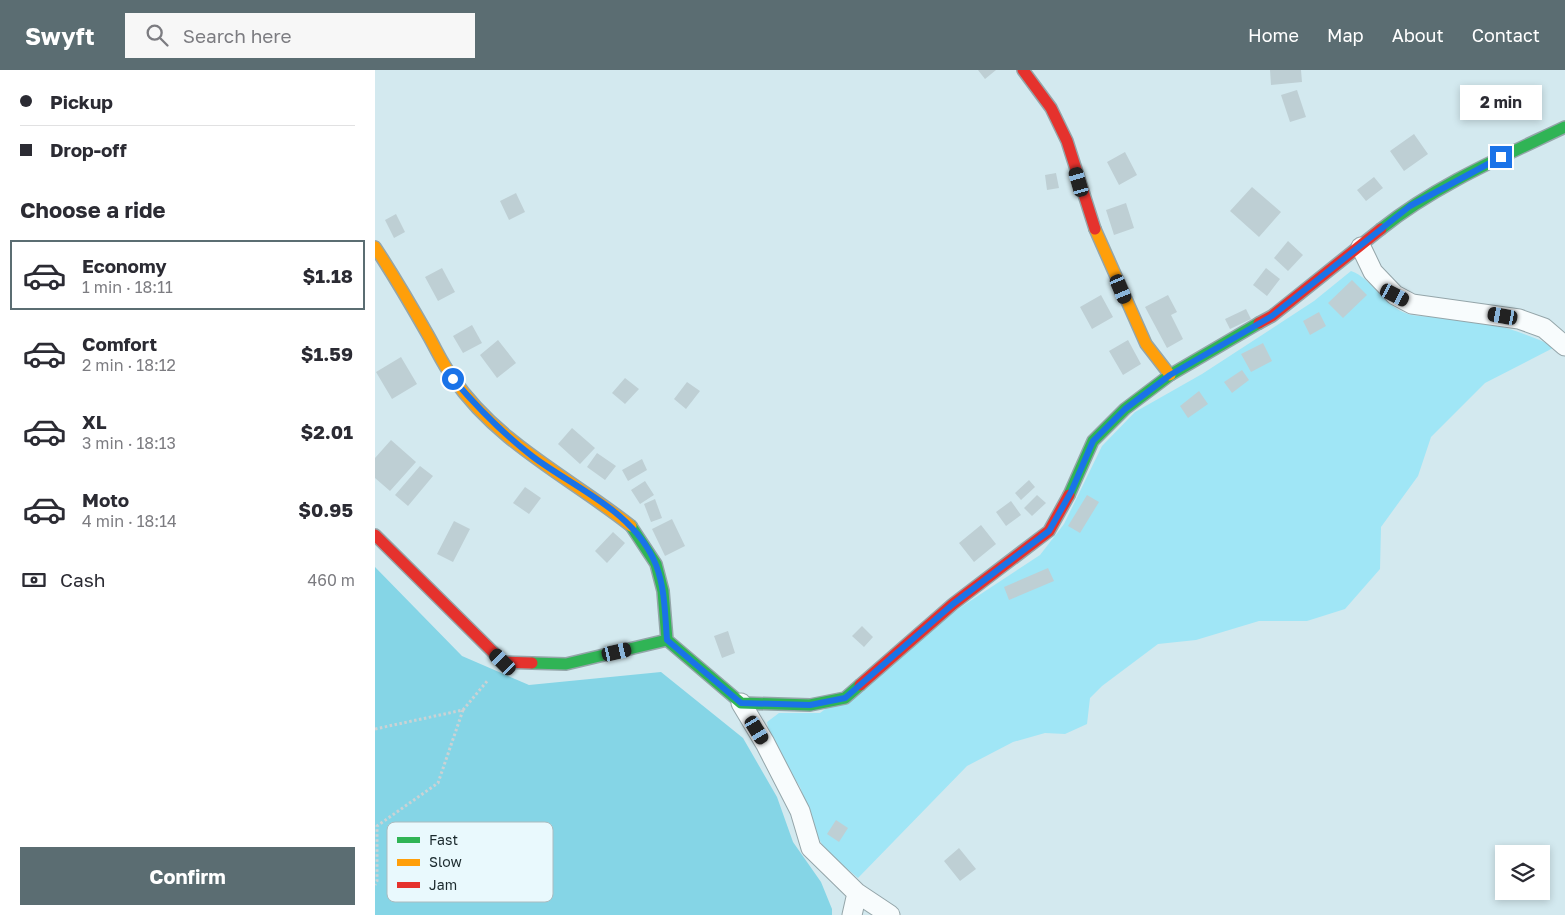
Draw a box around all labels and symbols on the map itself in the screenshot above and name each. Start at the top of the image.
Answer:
callout: 2 min [1460,84,1542,119]
route end [1490,146,1512,168]
car [1067,166,1090,198]
car [1108,272,1133,306]
car [1378,282,1411,308]
car [1486,306,1519,326]
route start [442,368,464,390]
car [600,641,633,663]
car [487,646,518,678]
car [742,713,771,747]
legend [387,822,553,902]
text: Fast [429,831,458,848]
text: Slow [429,853,462,870]
text: Jam [429,876,457,893]

